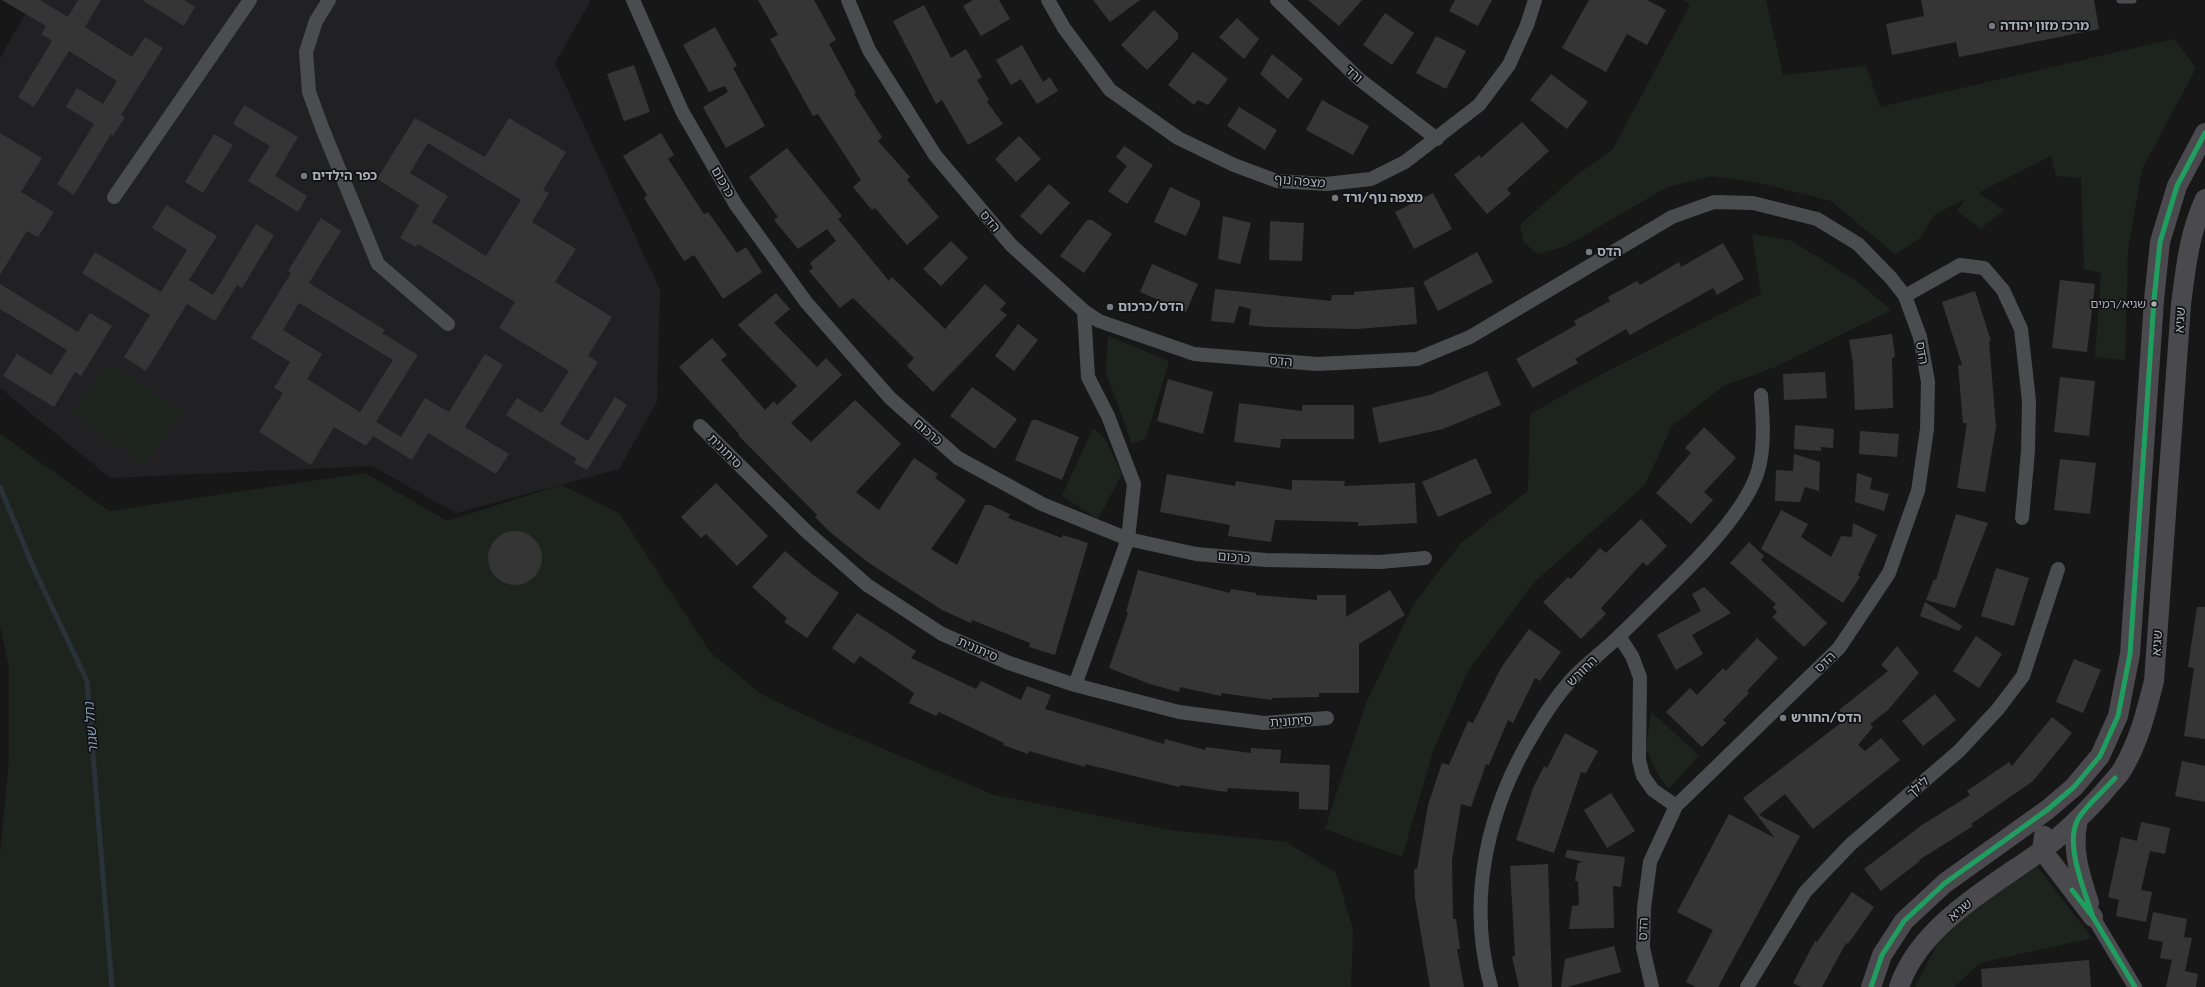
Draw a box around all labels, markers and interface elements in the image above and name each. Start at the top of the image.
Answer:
place label: מרכז מזון יהודה [2000,18,2089,34]
marker: מרכז מזון יהודה [1987,21,1997,31]
street label: ורד [1342,62,1366,86]
street label: כרכום [708,164,738,200]
place label: כפר הילדים [312,168,377,184]
marker: כפר הילדים [299,171,309,181]
street label: מצפה נוף [1274,171,1326,191]
place label: מצפה נוף/ורד [1343,190,1423,206]
marker: מצפה נוף/ורד [1330,193,1340,203]
street label: הדס [977,207,1003,235]
place label: הדס [1597,244,1621,260]
marker: הדס [1584,247,1594,257]
place label: שגיא/רמים [2090,297,2146,311]
place label: הדס/כרכום [1118,299,1184,315]
marker: שגיא/רמים [2149,299,2159,309]
marker: הדס/כרכום [1105,302,1115,312]
street label: שגיא [2171,306,2189,334]
street label: הדס [1912,340,1932,366]
street label: הדס [1269,352,1293,370]
street label: כרכום [911,415,945,449]
street label: סיתונית [705,431,745,471]
street label: כרכום [1217,548,1251,566]
street label: שגיא [2148,629,2166,657]
street label: סיתונית [956,633,1000,665]
street label: הדס [1811,648,1839,676]
street label: החורש [1563,652,1601,690]
water label: נחל שגור [80,701,102,755]
place label: הדס/החורש [1791,710,1862,726]
street label: סיתונית [1270,712,1312,730]
marker: הדס/החורש [1778,713,1788,723]
street label: לילך [1904,773,1932,801]
street label: שגיא [1945,896,1975,924]
street label: הדס [1635,917,1651,941]

